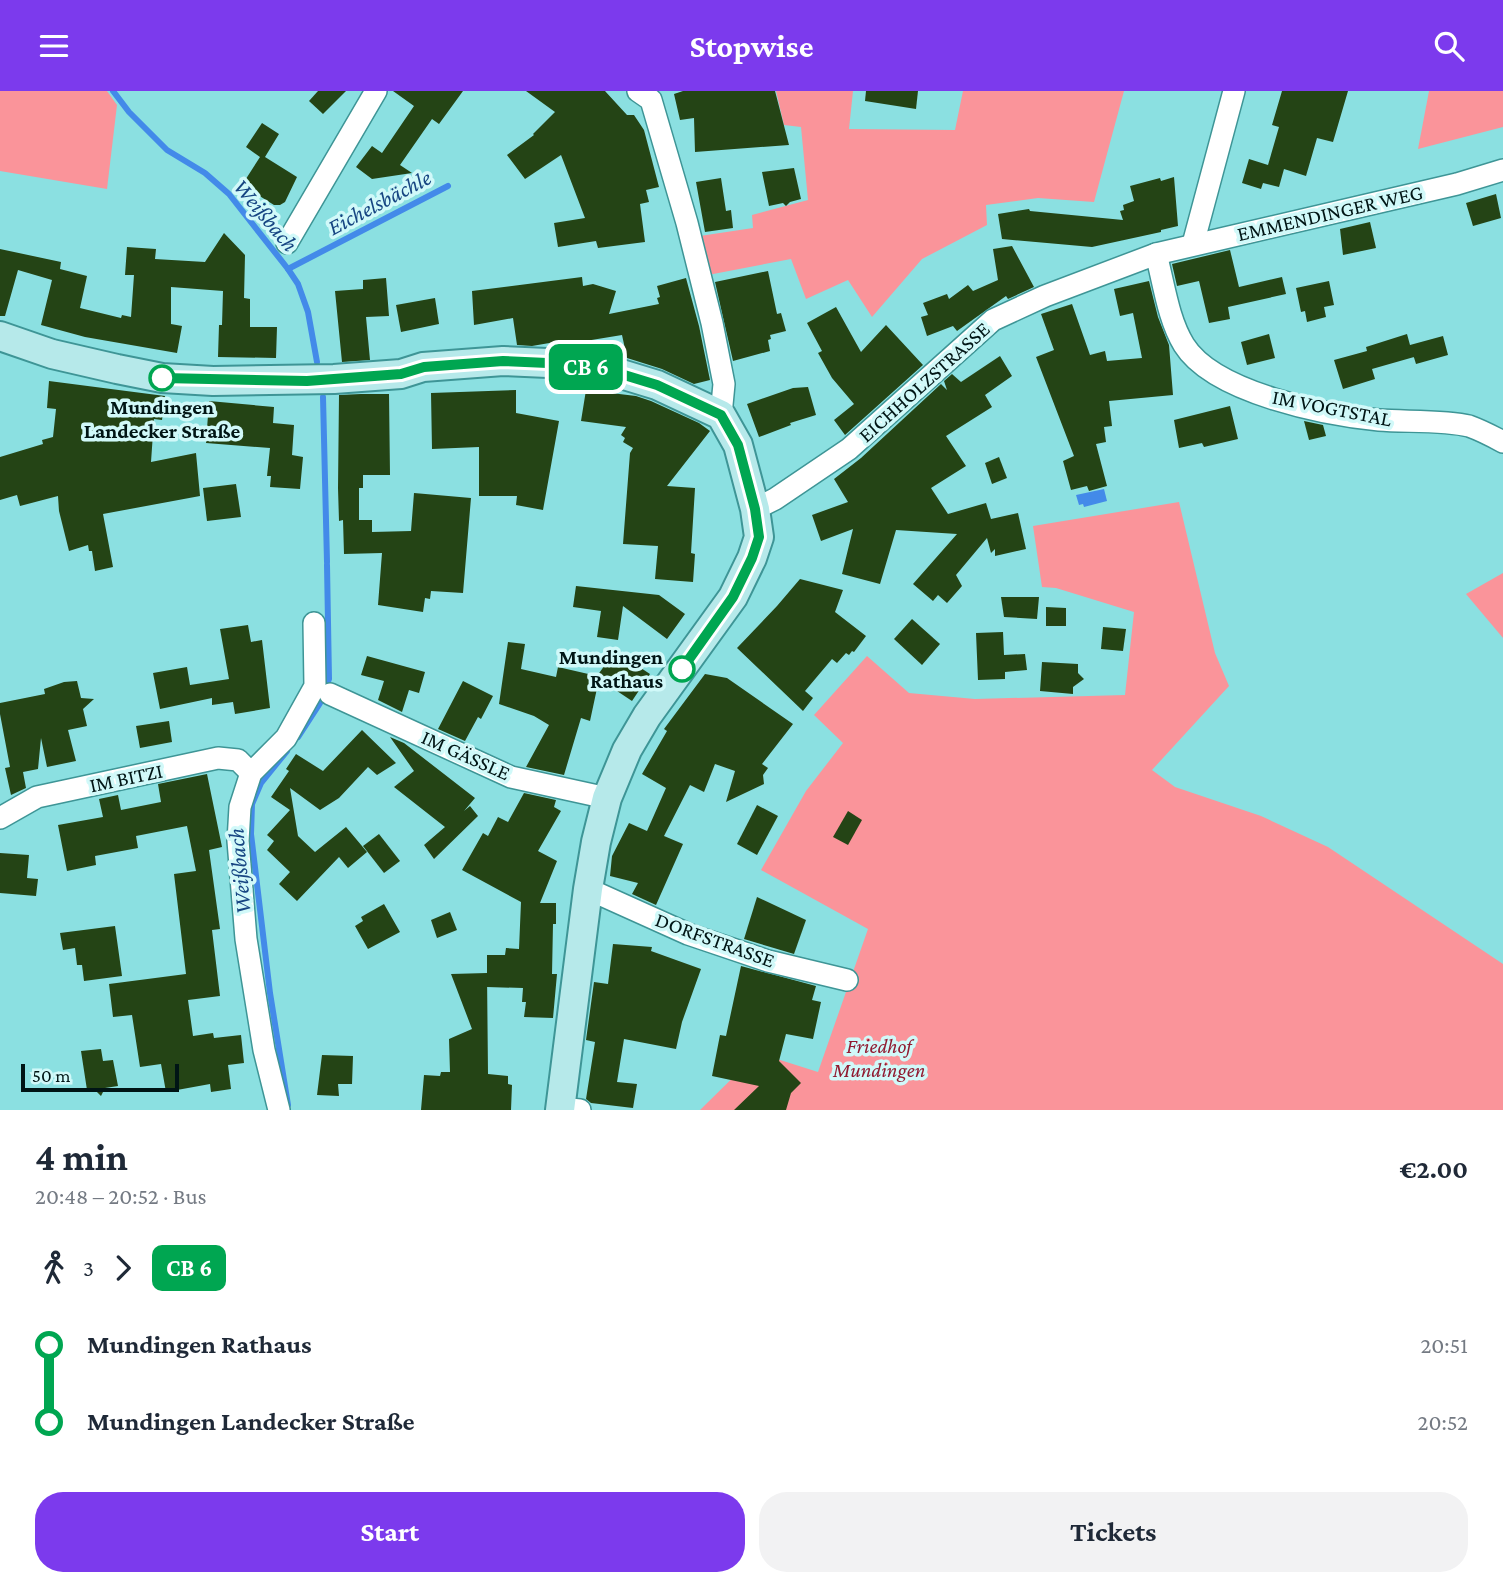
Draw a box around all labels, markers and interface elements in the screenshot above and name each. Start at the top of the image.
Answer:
icon: menu [35,27,73,65]
icon: search [1430,27,1468,65]
text: Stopwise [689,28,814,64]
water label: Eichelsbächle [323,164,435,240]
water label: Weißbach [228,174,304,256]
street label: EMMENDINGER WEG [1235,180,1425,246]
street label: EICHHOLZSTRASSE [853,317,995,447]
line badge: CB 6 [537,344,635,390]
text: CB 6 [563,353,609,380]
marker: Mundingen Landecker Straße [149,365,175,391]
street label: IM VOGTSTAL [1270,385,1394,431]
place label: Mundingen Landecker Straße [84,395,240,443]
place label: Mundingen Rathaus [559,645,663,693]
marker: Mundingen Rathaus [669,656,695,682]
street label: IM GÄSSLE [418,725,514,785]
street label: IM BITZI [87,759,165,797]
water label: Weißbach [222,827,256,915]
street label: DORFSTRASSE [652,907,778,973]
park label: Friedhof Mundingen [832,1034,925,1082]
scale bar [21,1061,178,1093]
text: 50 m [32,1065,71,1086]
text: 4 min [35,1136,128,1178]
text: €2.00 [1399,1155,1468,1184]
text: 20:48 – 20:52 · Bus [35,1183,207,1209]
icon: walk [35,1249,73,1287]
icon: forward [104,1249,142,1287]
text: CB 6 [166,1254,212,1281]
text: 3 [83,1255,94,1281]
text: Mundingen Rathaus [87,1330,312,1359]
text: 20:51 [1420,1332,1468,1358]
text: Mundingen Landecker Straße [87,1407,415,1436]
text: 20:52 [1418,1409,1468,1435]
button: Start [35,1492,745,1572]
button: Tickets [759,1492,1468,1572]

